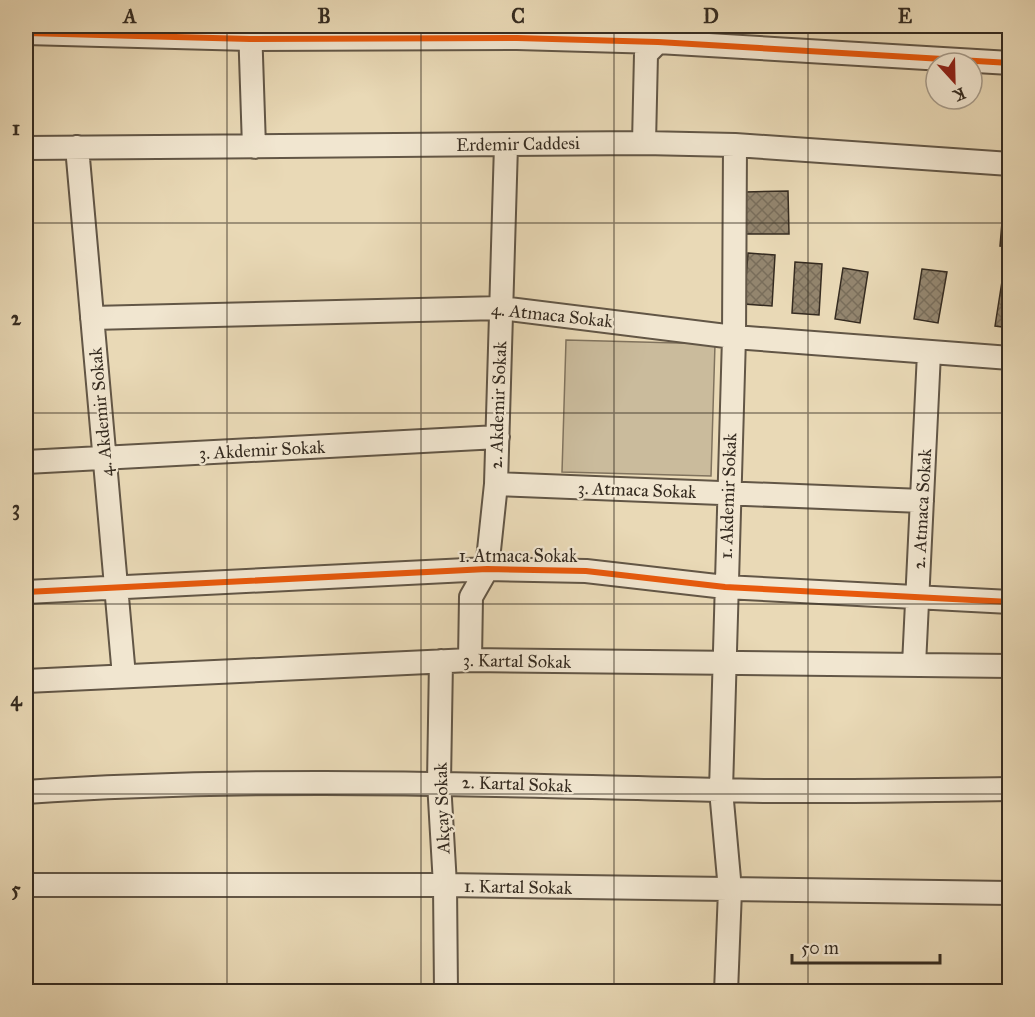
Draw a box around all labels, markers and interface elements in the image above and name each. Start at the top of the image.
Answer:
text: A [121,4,137,28]
text: B [317,4,331,28]
text: C [511,4,525,28]
text: D [703,4,719,28]
text: E [898,4,913,28]
north arrow [924,51,984,111]
text: K [950,84,968,106]
text: 1 [12,116,20,140]
street label: Erdemir Caddesi [456,132,580,156]
street label: 4. Atmaca Sokak [490,298,614,332]
text: 2 [11,306,22,330]
street label: 2. Akdemir Sokak [485,340,511,469]
street label: 4. Akdemir Sokak [84,346,118,477]
street label: 1. Akdemir Sokak [715,432,741,559]
street label: 3. Akdemir Sokak [198,436,326,464]
street label: 2. Atmaca Sokak [908,447,936,570]
street label: 3. Atmaca Sokak [577,477,697,503]
text: 3 [12,496,20,521]
street label: 1. Atmaca Sokak [459,545,578,567]
street label: 3. Kartal Sokak [463,649,572,673]
text: 4 [10,687,22,712]
street label: Akçay Sokak [429,761,455,855]
street label: 2. Kartal Sokak [461,771,573,797]
street label: 1. Kartal Sokak [464,875,573,899]
text: 5 [11,877,21,901]
scale bar [792,927,940,965]
text: 50 m [801,937,839,959]

